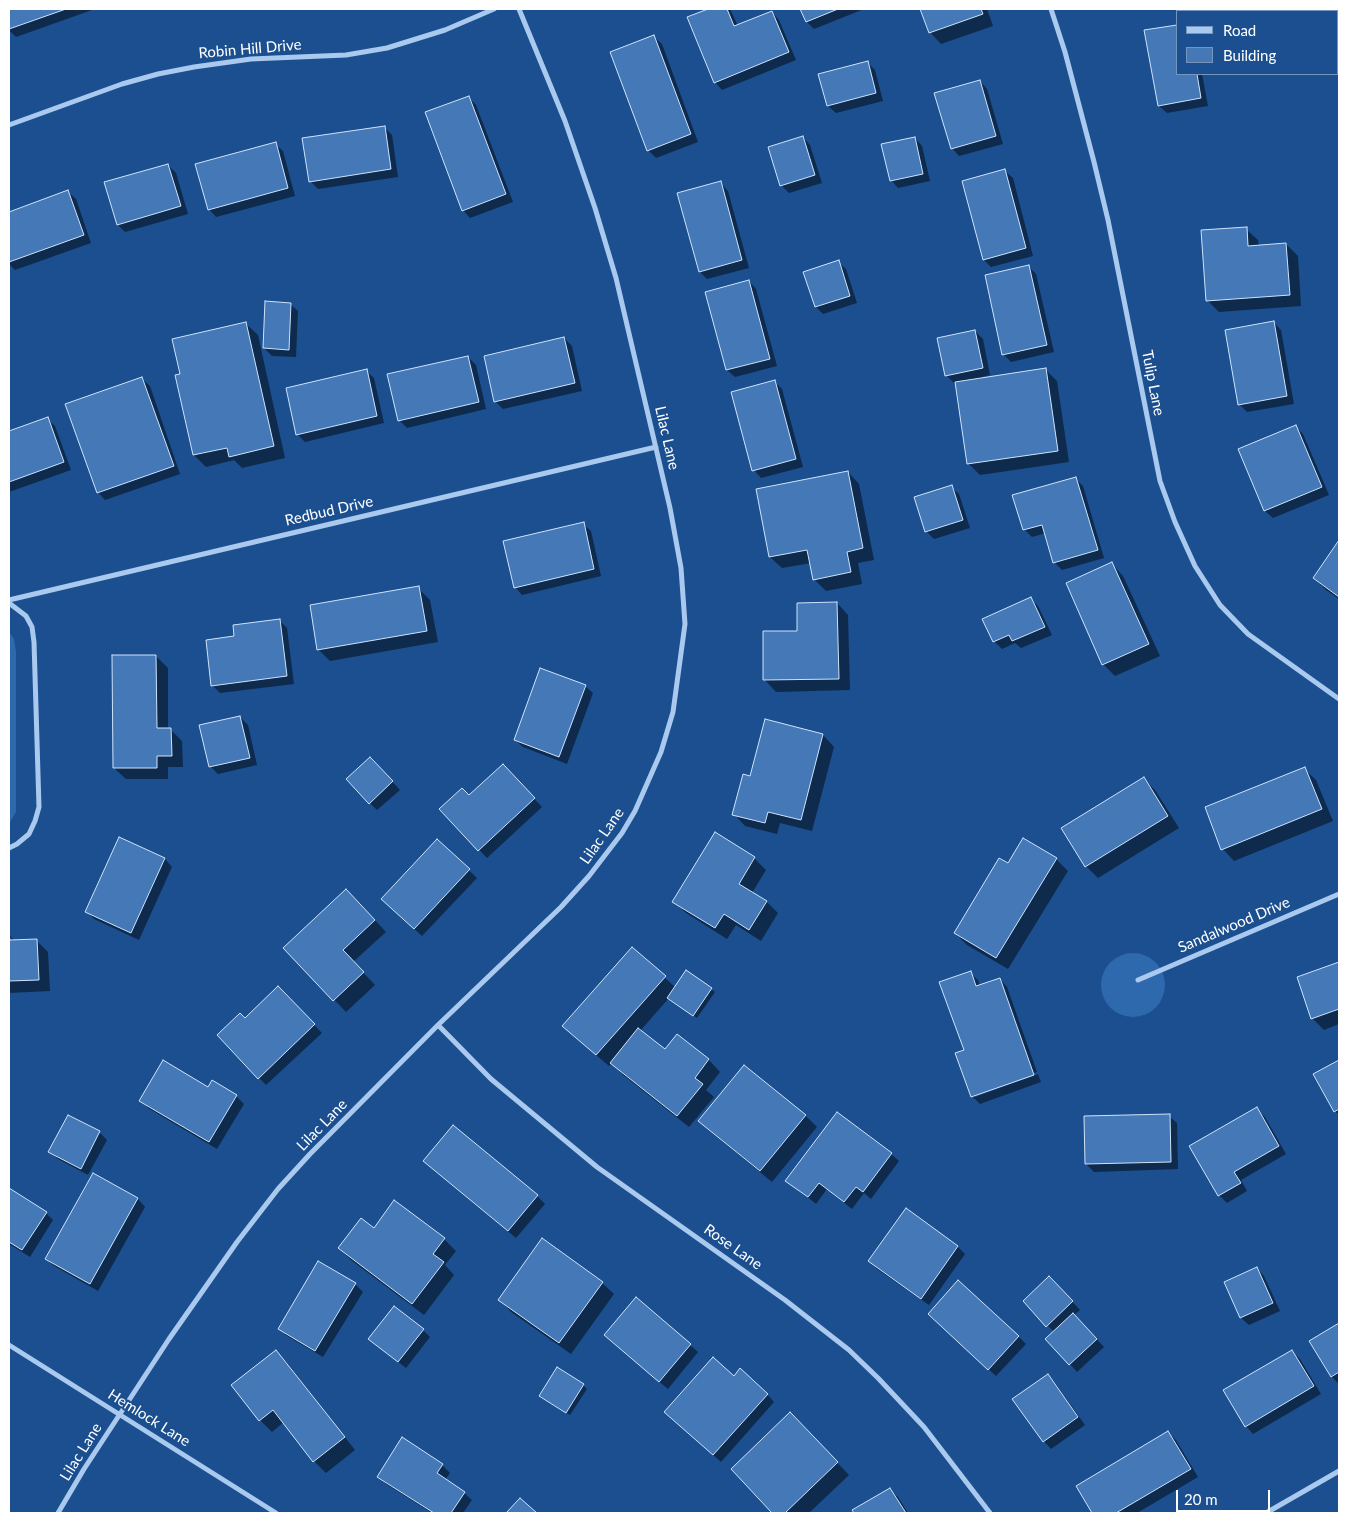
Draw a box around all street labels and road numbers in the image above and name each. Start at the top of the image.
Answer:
street label: Robin Hill Drive [198,36,302,62]
street label: Tulip Lane [1138,349,1168,417]
street label: Lilac Lane [651,404,683,472]
street label: Redbud Drive [283,492,375,530]
street label: Lilac Lane [576,804,628,868]
street label: Sandalwood Drive [1175,893,1293,957]
street label: Lilac Lane [293,1095,351,1155]
street label: Rose Lane [700,1220,766,1274]
street label: Hemlock Lane [105,1386,193,1450]
street label: Lilac Lane [56,1420,106,1484]

